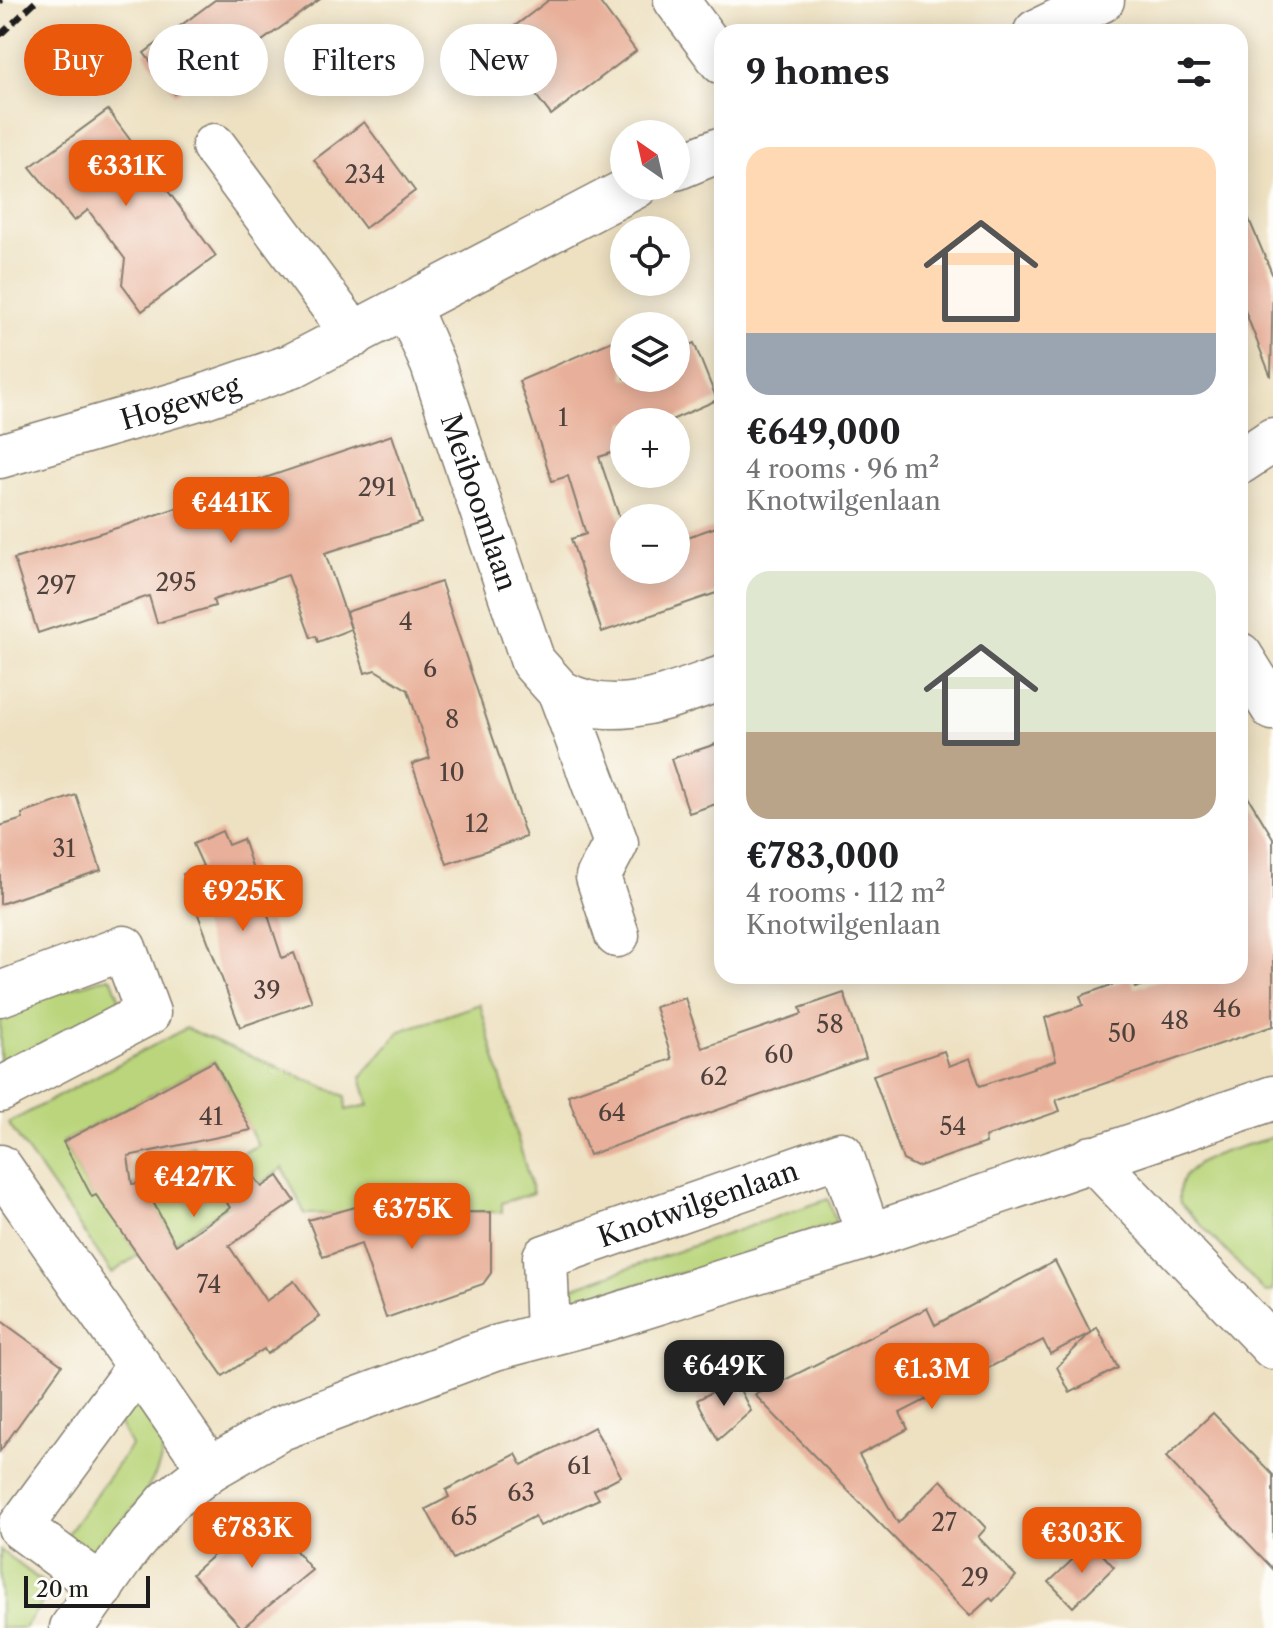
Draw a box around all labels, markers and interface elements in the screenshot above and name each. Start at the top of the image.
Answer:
chip: Buy [24,24,132,96]
chip: Rent [148,24,268,96]
chip: Filters [284,24,424,96]
chip: New [440,24,557,96]
icon: filters [1172,50,1216,94]
text: 9 homes [746,51,890,93]
north arrow [610,120,690,200]
map controls [610,120,690,584]
pin: €331K [70,140,182,208]
text: €331K [87,150,165,182]
house number: 234 [345,160,385,189]
icon: home [909,199,1053,343]
button: locate [610,216,690,296]
button: layers [610,312,690,392]
street label: Hogeweg [117,368,245,437]
house number: 1 [558,403,568,432]
button: + [610,408,690,488]
street label: Meiboomlaan [434,409,525,595]
text: €649,000 [746,411,901,453]
text: 4 rooms · 96 m² [746,453,939,485]
house number: 291 [358,473,396,502]
pin: €441K [175,477,287,545]
text: Knotwilgenlaan [746,485,941,517]
text: €441K [191,487,271,519]
button: − [610,504,690,584]
house number: 295 [156,568,196,597]
house number: 297 [36,571,76,600]
house number: 4 [399,607,413,636]
icon: home [909,623,1053,767]
house number: 6 [423,654,437,683]
house number: 8 [445,705,459,734]
house number: 10 [439,758,465,787]
house number: 12 [465,809,489,838]
house number: 31 [52,834,76,863]
text: €783,000 [746,835,899,877]
pin: €925K [187,865,299,933]
text: €925K [202,875,284,907]
text: 4 rooms · 112 m² [746,877,946,909]
text: Knotwilgenlaan [746,909,941,941]
house number: 39 [253,976,281,1005]
house number: 46 [1213,994,1241,1023]
house number: 48 [1161,1006,1189,1035]
house number: 58 [816,1010,844,1039]
house number: 50 [1108,1019,1136,1048]
house number: 60 [764,1040,794,1069]
house number: 62 [700,1062,728,1091]
house number: 64 [598,1098,626,1127]
house number: 41 [199,1102,223,1131]
house number: 54 [940,1112,966,1141]
pin: €427K [138,1151,250,1219]
street label: Knotwilgenlaan [593,1153,803,1254]
text: €427K [153,1161,235,1193]
pin: €375K [356,1183,468,1251]
text: €375K [372,1193,452,1225]
house number: 74 [197,1270,221,1299]
pin: €649K [668,1340,780,1408]
pin: €1.3M [876,1343,988,1411]
text: €649K [682,1350,766,1382]
text: €1.3M [893,1353,971,1385]
house number: 61 [567,1451,591,1480]
house number: 63 [507,1478,535,1507]
pin: €783K [196,1502,308,1570]
house number: 65 [450,1502,478,1531]
pin: €303K [1026,1507,1138,1575]
house number: 27 [931,1508,957,1537]
text: €783K [211,1512,293,1544]
text: €303K [1040,1517,1124,1549]
house number: 29 [961,1563,989,1592]
scale bar [24,1572,150,1608]
text: 20 m [36,1576,89,1603]

